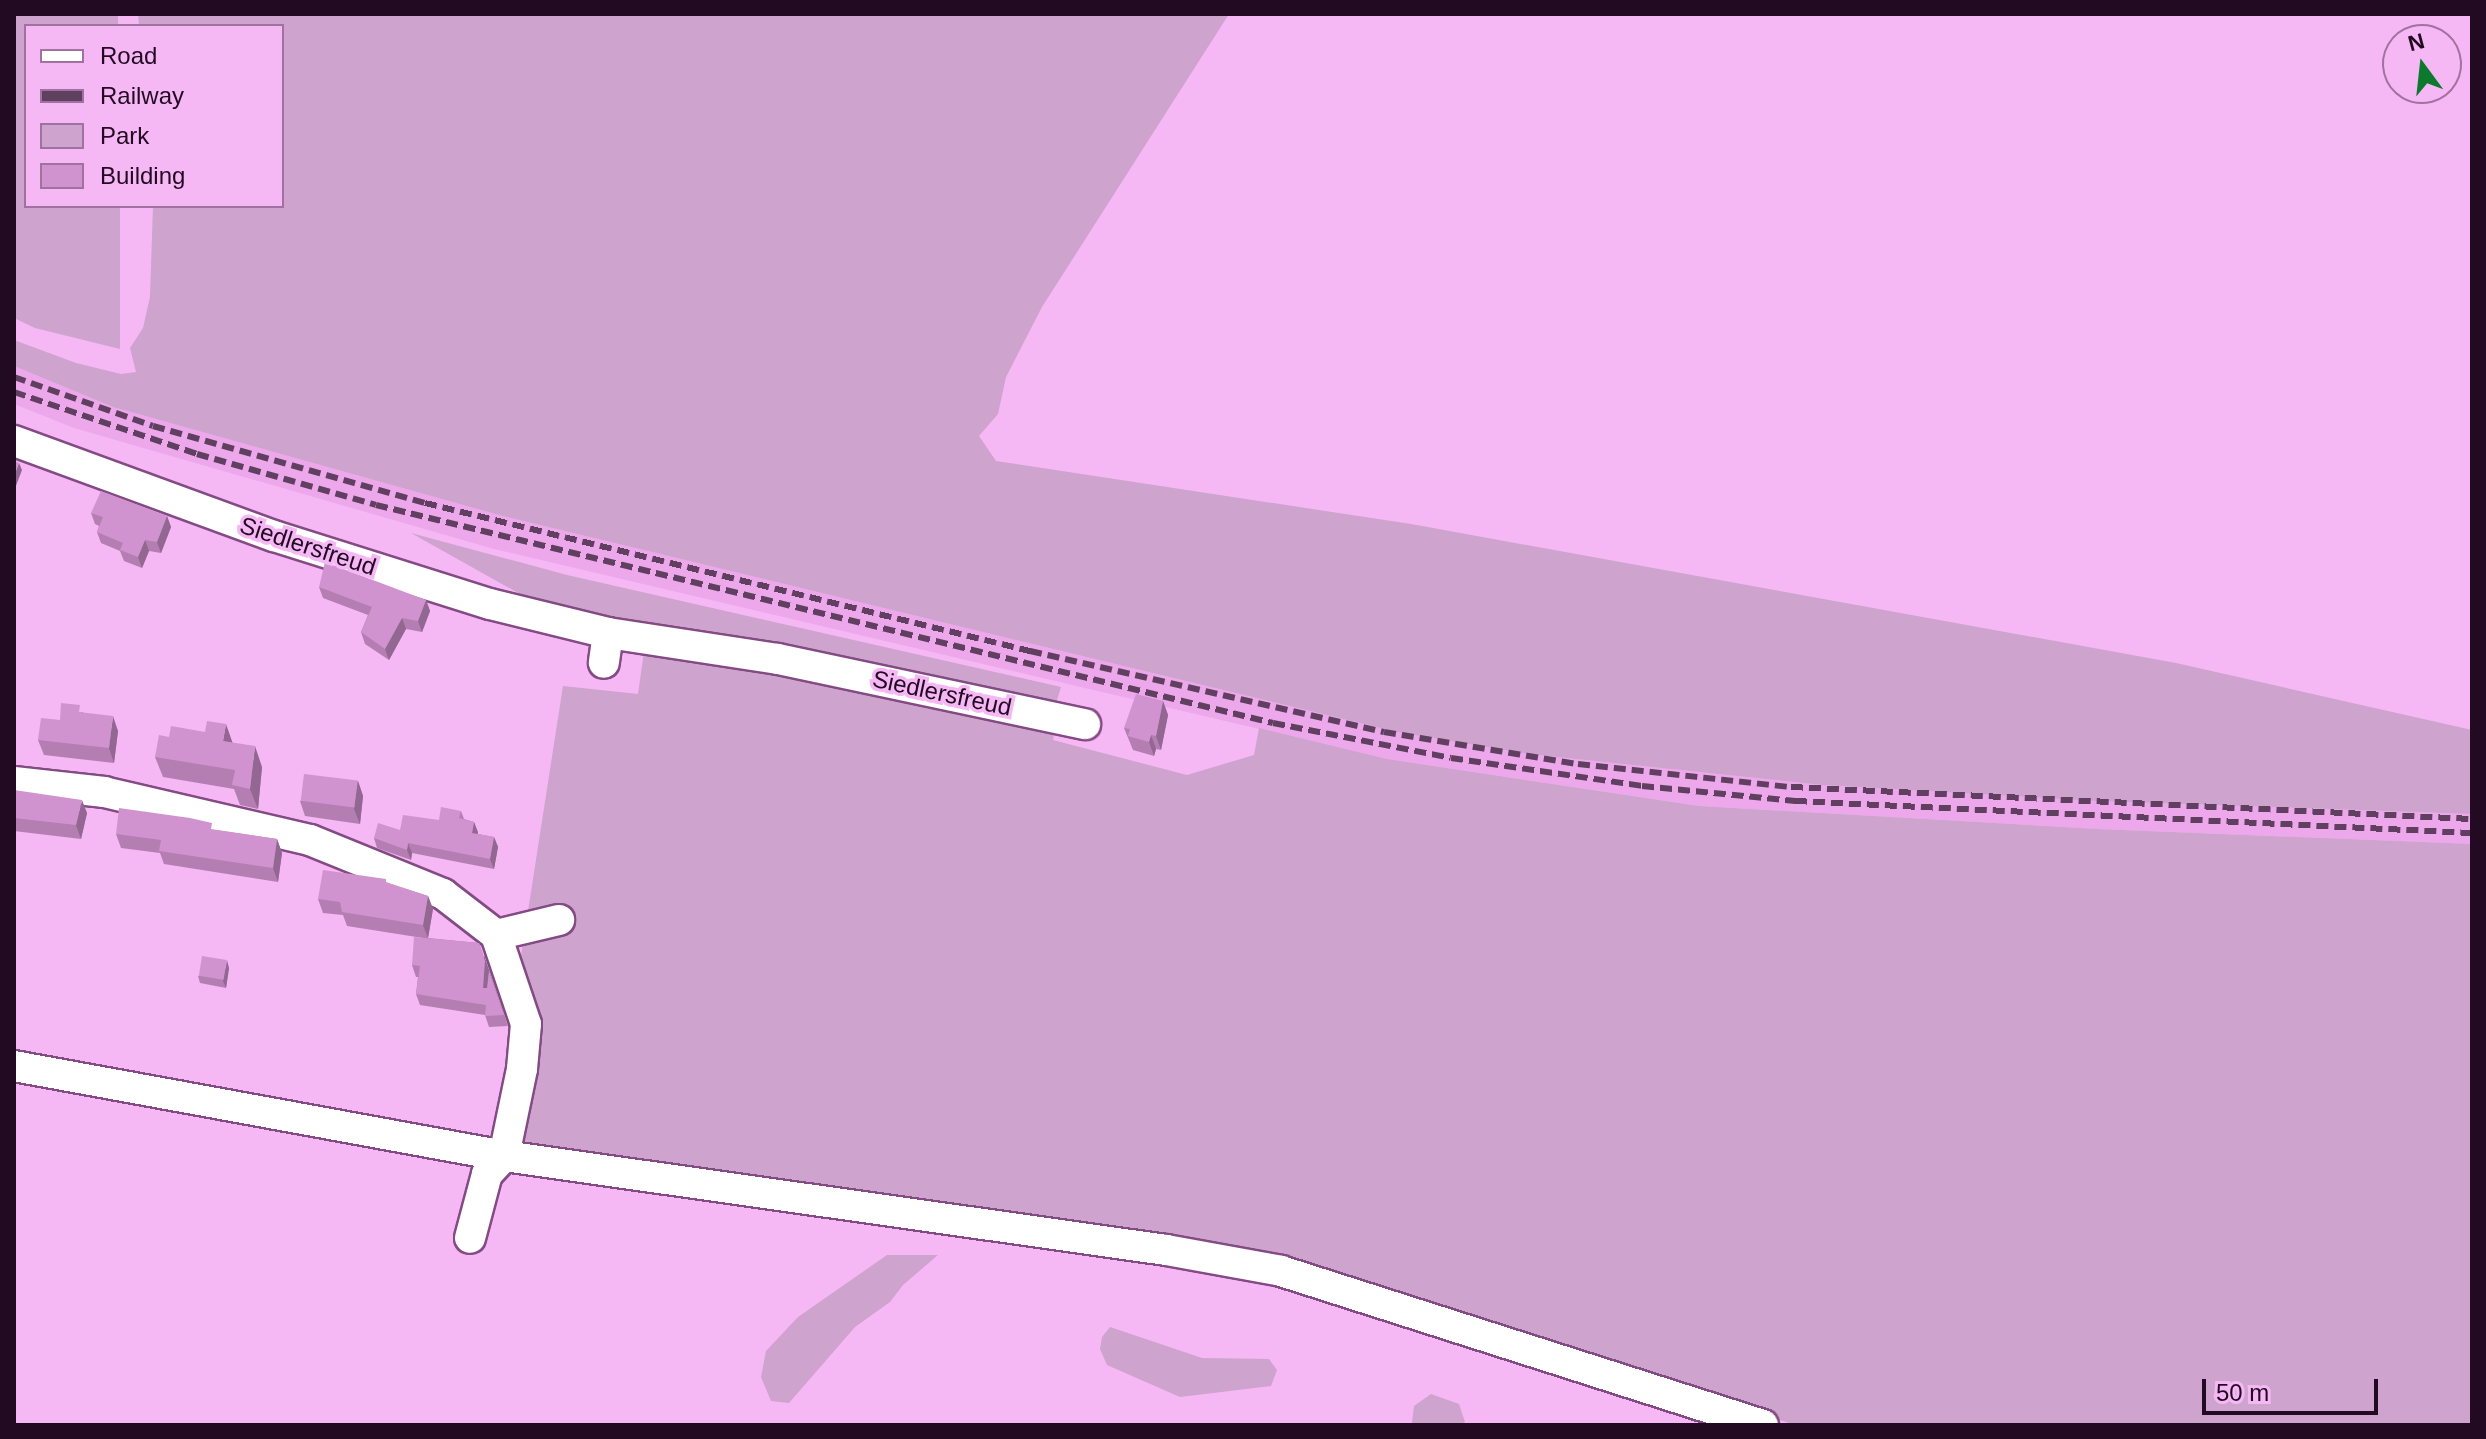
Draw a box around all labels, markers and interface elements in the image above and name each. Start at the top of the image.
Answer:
legend [24,24,284,208]
north arrow [2382,24,2462,104]
text: N [2405,28,2427,56]
text: Road [100,42,157,69]
text: Railway [100,82,184,109]
text: Park [100,122,149,149]
text: Building [100,162,185,189]
street label: Siedlersfreud [236,510,380,582]
street label: Siedlersfreud [870,664,1014,722]
scale bar [2206,1363,2382,1413]
text: 50 m [2216,1379,2269,1406]

